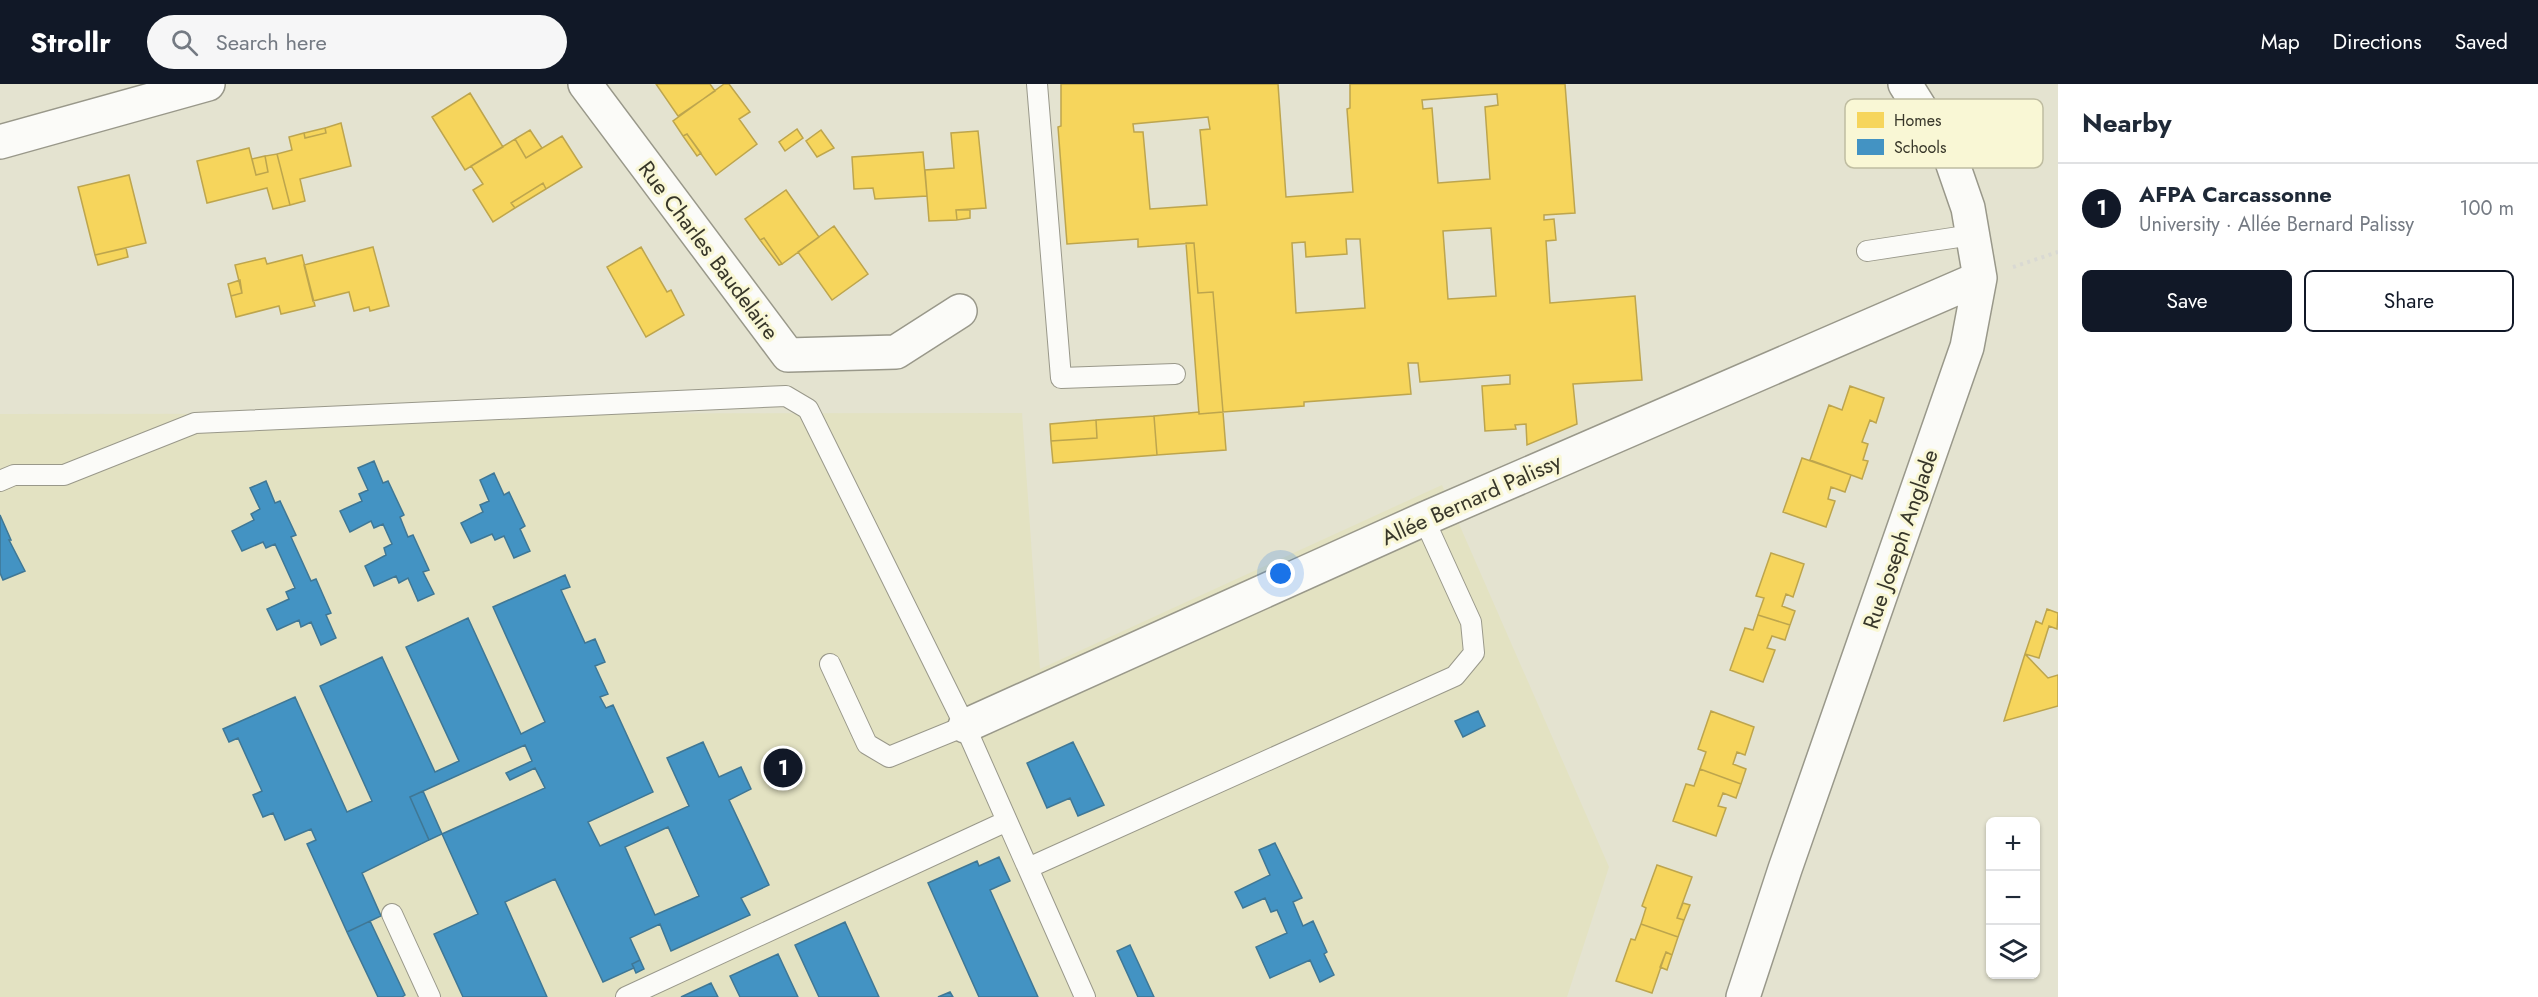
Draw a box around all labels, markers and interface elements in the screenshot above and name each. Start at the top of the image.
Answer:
search box [147,15,567,69]
text: Strollr [30,22,111,63]
icon: search [168,26,201,59]
text: Search here [216,26,327,58]
text: Map [2261,27,2300,57]
text: Directions [2333,27,2422,57]
text: Saved [2455,27,2508,57]
legend [1845,99,2043,168]
text: Nearby [2082,104,2171,142]
text: Homes [1894,109,1941,132]
text: Schools [1894,136,1946,159]
street label: Rue Charles Baudelaire [631,154,787,346]
text: AFPA Carcassonne [2139,178,2332,210]
text: 1 [2096,194,2107,223]
text: 100 m [2459,194,2514,223]
text: University · Allée Bernard Palissy [2139,210,2414,239]
button: Save [2082,270,2292,332]
button: Share [2304,270,2514,332]
street label: Allée Bernard Palissy [1376,445,1566,553]
street label: Rue Joseph Anglade [1854,445,1946,633]
your location [1266,559,1295,588]
pin: 1 [764,746,802,790]
map controls [1986,817,2040,979]
button: + [1986,817,2040,871]
button: − [1986,871,2040,925]
button: layers [1986,925,2040,979]

